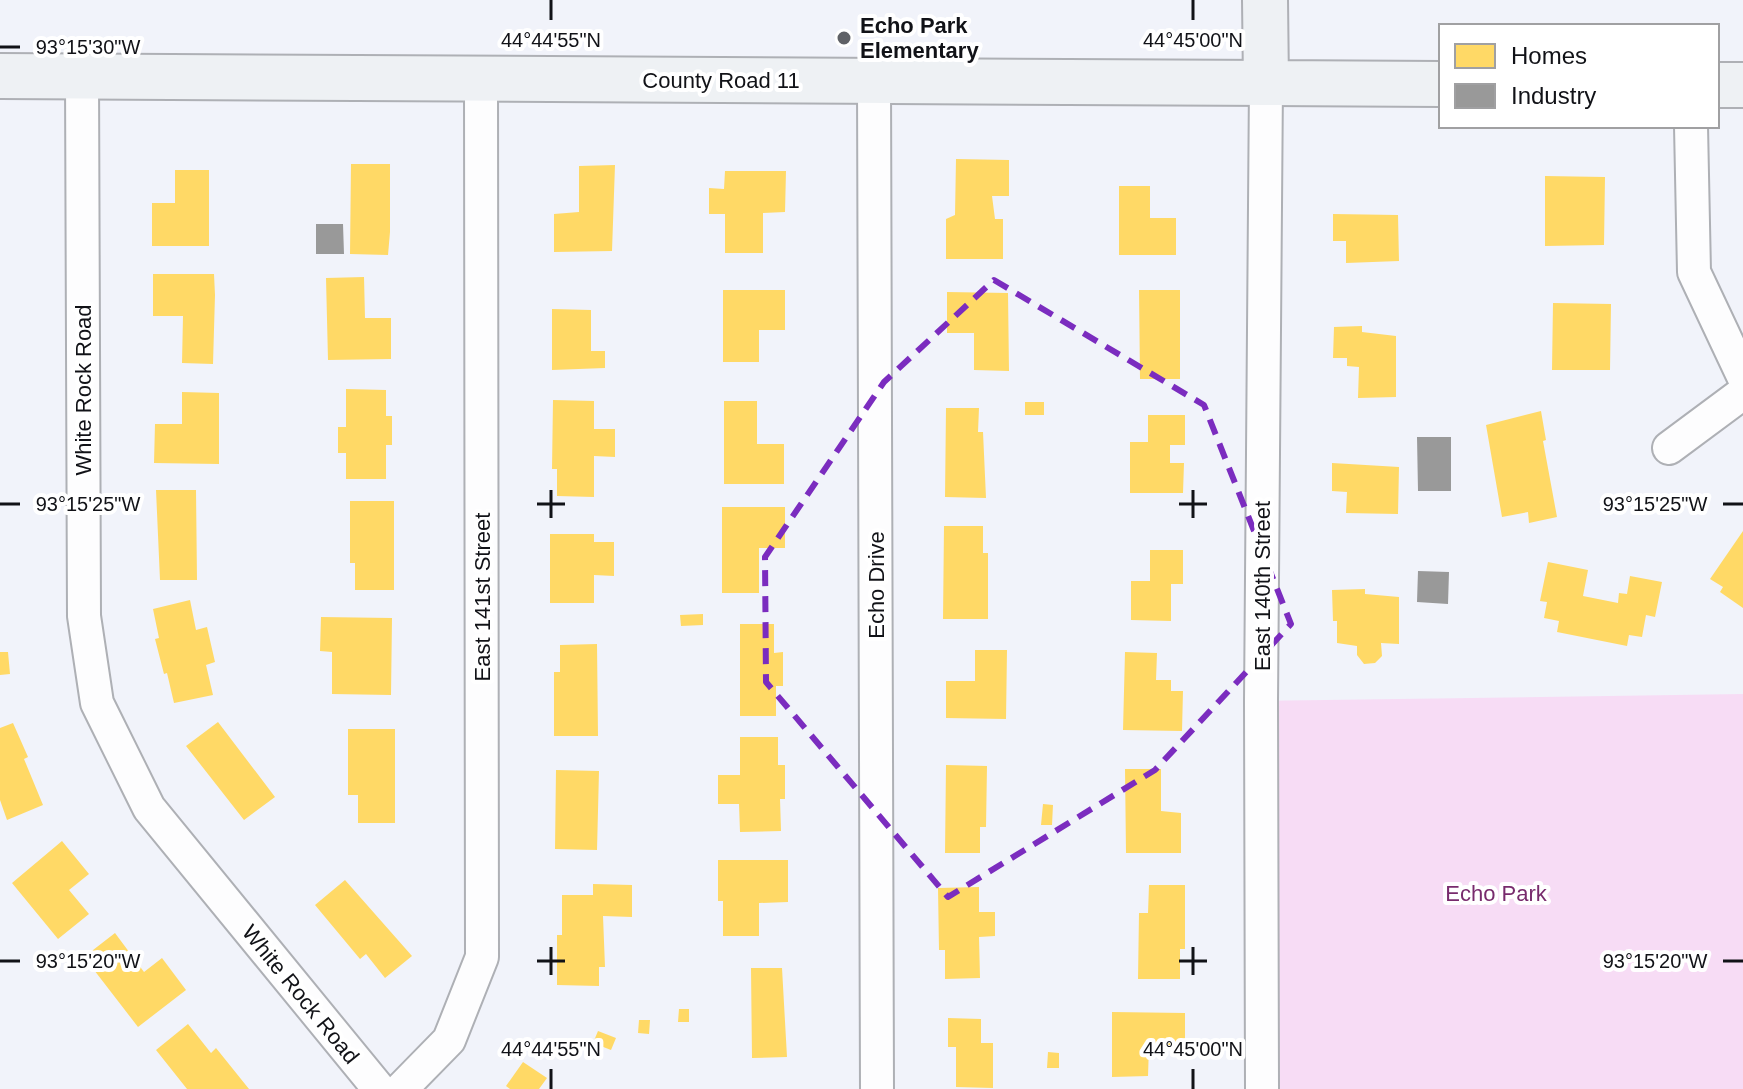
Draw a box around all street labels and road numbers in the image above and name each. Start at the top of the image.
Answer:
street label: County Road 11 [642,68,800,93]
street label: White Rock Road [71,304,96,476]
street label: East 140th Street [1250,501,1275,671]
street label: East 141st Street [470,513,495,681]
street label: Echo Drive [864,531,889,639]
street label: White Rock Road [237,920,364,1069]

